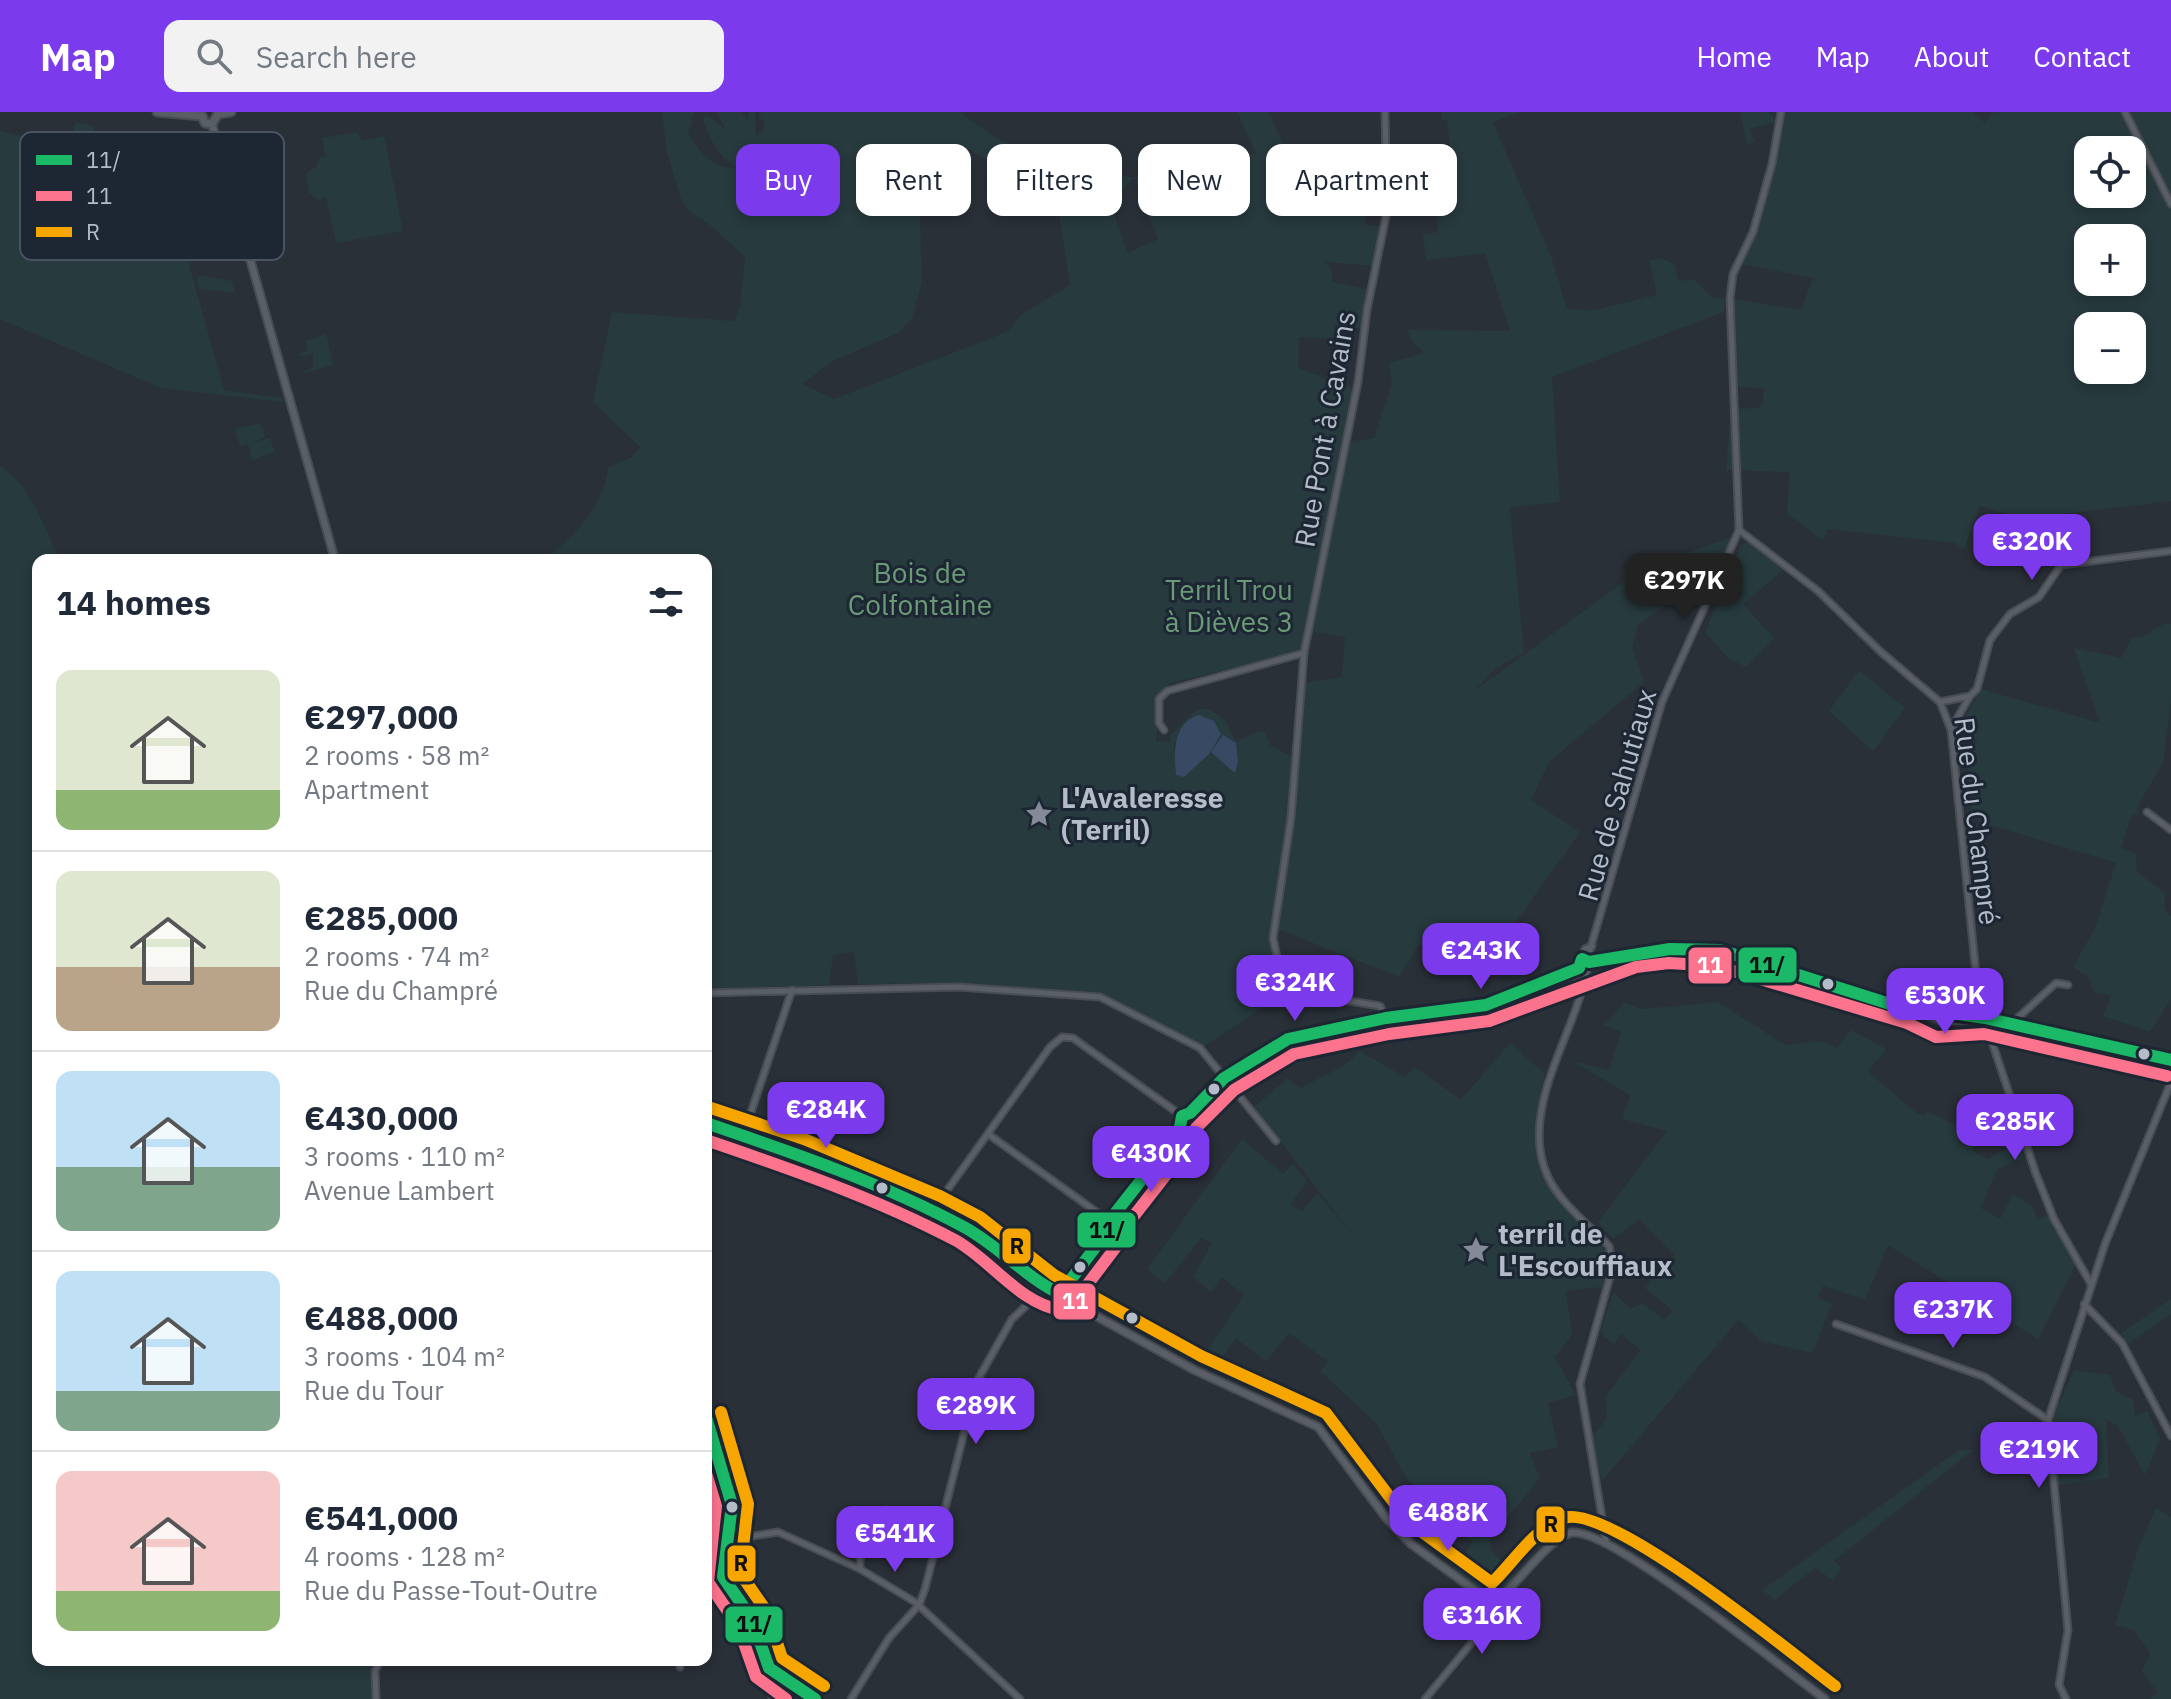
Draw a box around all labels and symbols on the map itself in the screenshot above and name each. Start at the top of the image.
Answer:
legend [20,132,284,260]
text: 11/ [86,145,121,174]
text: 11 [86,181,112,210]
text: R [86,217,100,246]
street label: Rue Pont à Cavains [1286,308,1363,550]
pin: €320K [1976,514,2088,582]
pin: €297K [1628,553,1740,621]
park label: Bois de Colfontaine [848,554,992,623]
park label: Terril Trou à Dièves 3 [1165,571,1293,640]
street label: Rue de Sahutiaux [1569,685,1664,905]
street label: Rue du Champré [1946,715,2009,927]
place label: L'Avaleresse (Terril) [1061,779,1223,848]
place icon: L'Avaleresse (Terril) [1024,799,1054,829]
pin: €243K [1425,923,1537,991]
line badge: 11 [1687,946,1733,985]
line badge: 11/ [1737,946,1798,984]
text: 11 [1697,950,1723,979]
text: 11/ [1749,950,1785,979]
pin: €324K [1239,955,1351,1023]
pin: €530K [1889,968,2001,1036]
unlabelled marker [1820,976,1836,992]
unlabelled marker [2136,1046,2152,1062]
unlabelled marker [1206,1081,1222,1097]
pin: €284K [770,1082,882,1150]
pin: €285K [1959,1094,2071,1162]
pin: €430K [1095,1126,1207,1194]
unlabelled marker [874,1180,890,1196]
line badge: 11/ [1076,1211,1137,1249]
text: 11/ [1089,1215,1125,1244]
place label: terril de L'Escouffiaux [1498,1215,1673,1284]
line badge: R [1001,1227,1032,1265]
text: R [1010,1231,1024,1260]
place icon: terril de L'Escouffiaux [1461,1235,1491,1265]
unlabelled marker [1072,1259,1088,1275]
line badge: 11 [1052,1282,1097,1321]
pin: €237K [1897,1282,2009,1350]
text: 11 [1062,1286,1088,1315]
unlabelled marker [1124,1310,1140,1326]
pin: €289K [920,1378,1032,1446]
pin: €219K [1983,1422,2095,1490]
pin: €488K [1392,1485,1504,1553]
unlabelled marker [724,1499,740,1515]
line badge: R [1535,1505,1566,1544]
pin: €541K [839,1506,951,1574]
text: R [1544,1509,1558,1538]
line badge: R [726,1544,757,1583]
text: R [734,1548,748,1577]
pin: €316K [1426,1588,1538,1656]
line badge: 11/ [724,1605,784,1644]
text: 11/ [736,1609,772,1638]

